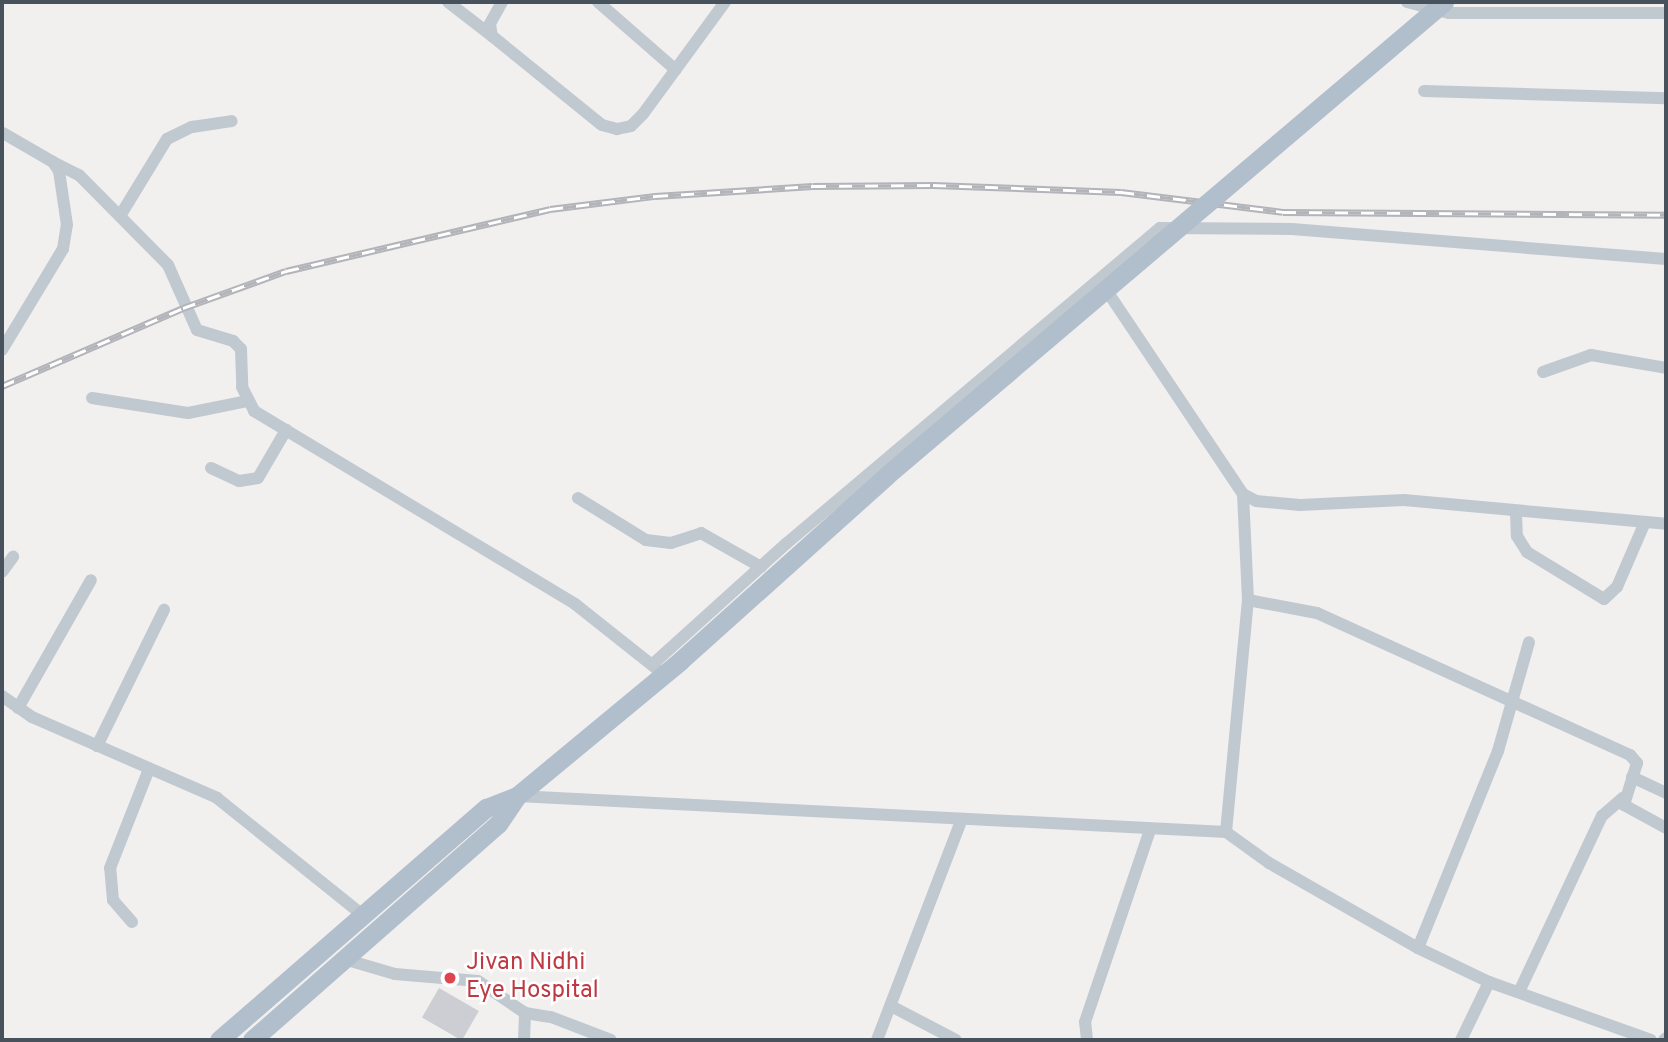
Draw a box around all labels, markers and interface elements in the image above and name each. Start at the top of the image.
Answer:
place label: Jivan Nidhi Eye Hospital [466,950,599,1006]
marker: Jivan Nidhi Eye Hospital [440,968,460,988]

